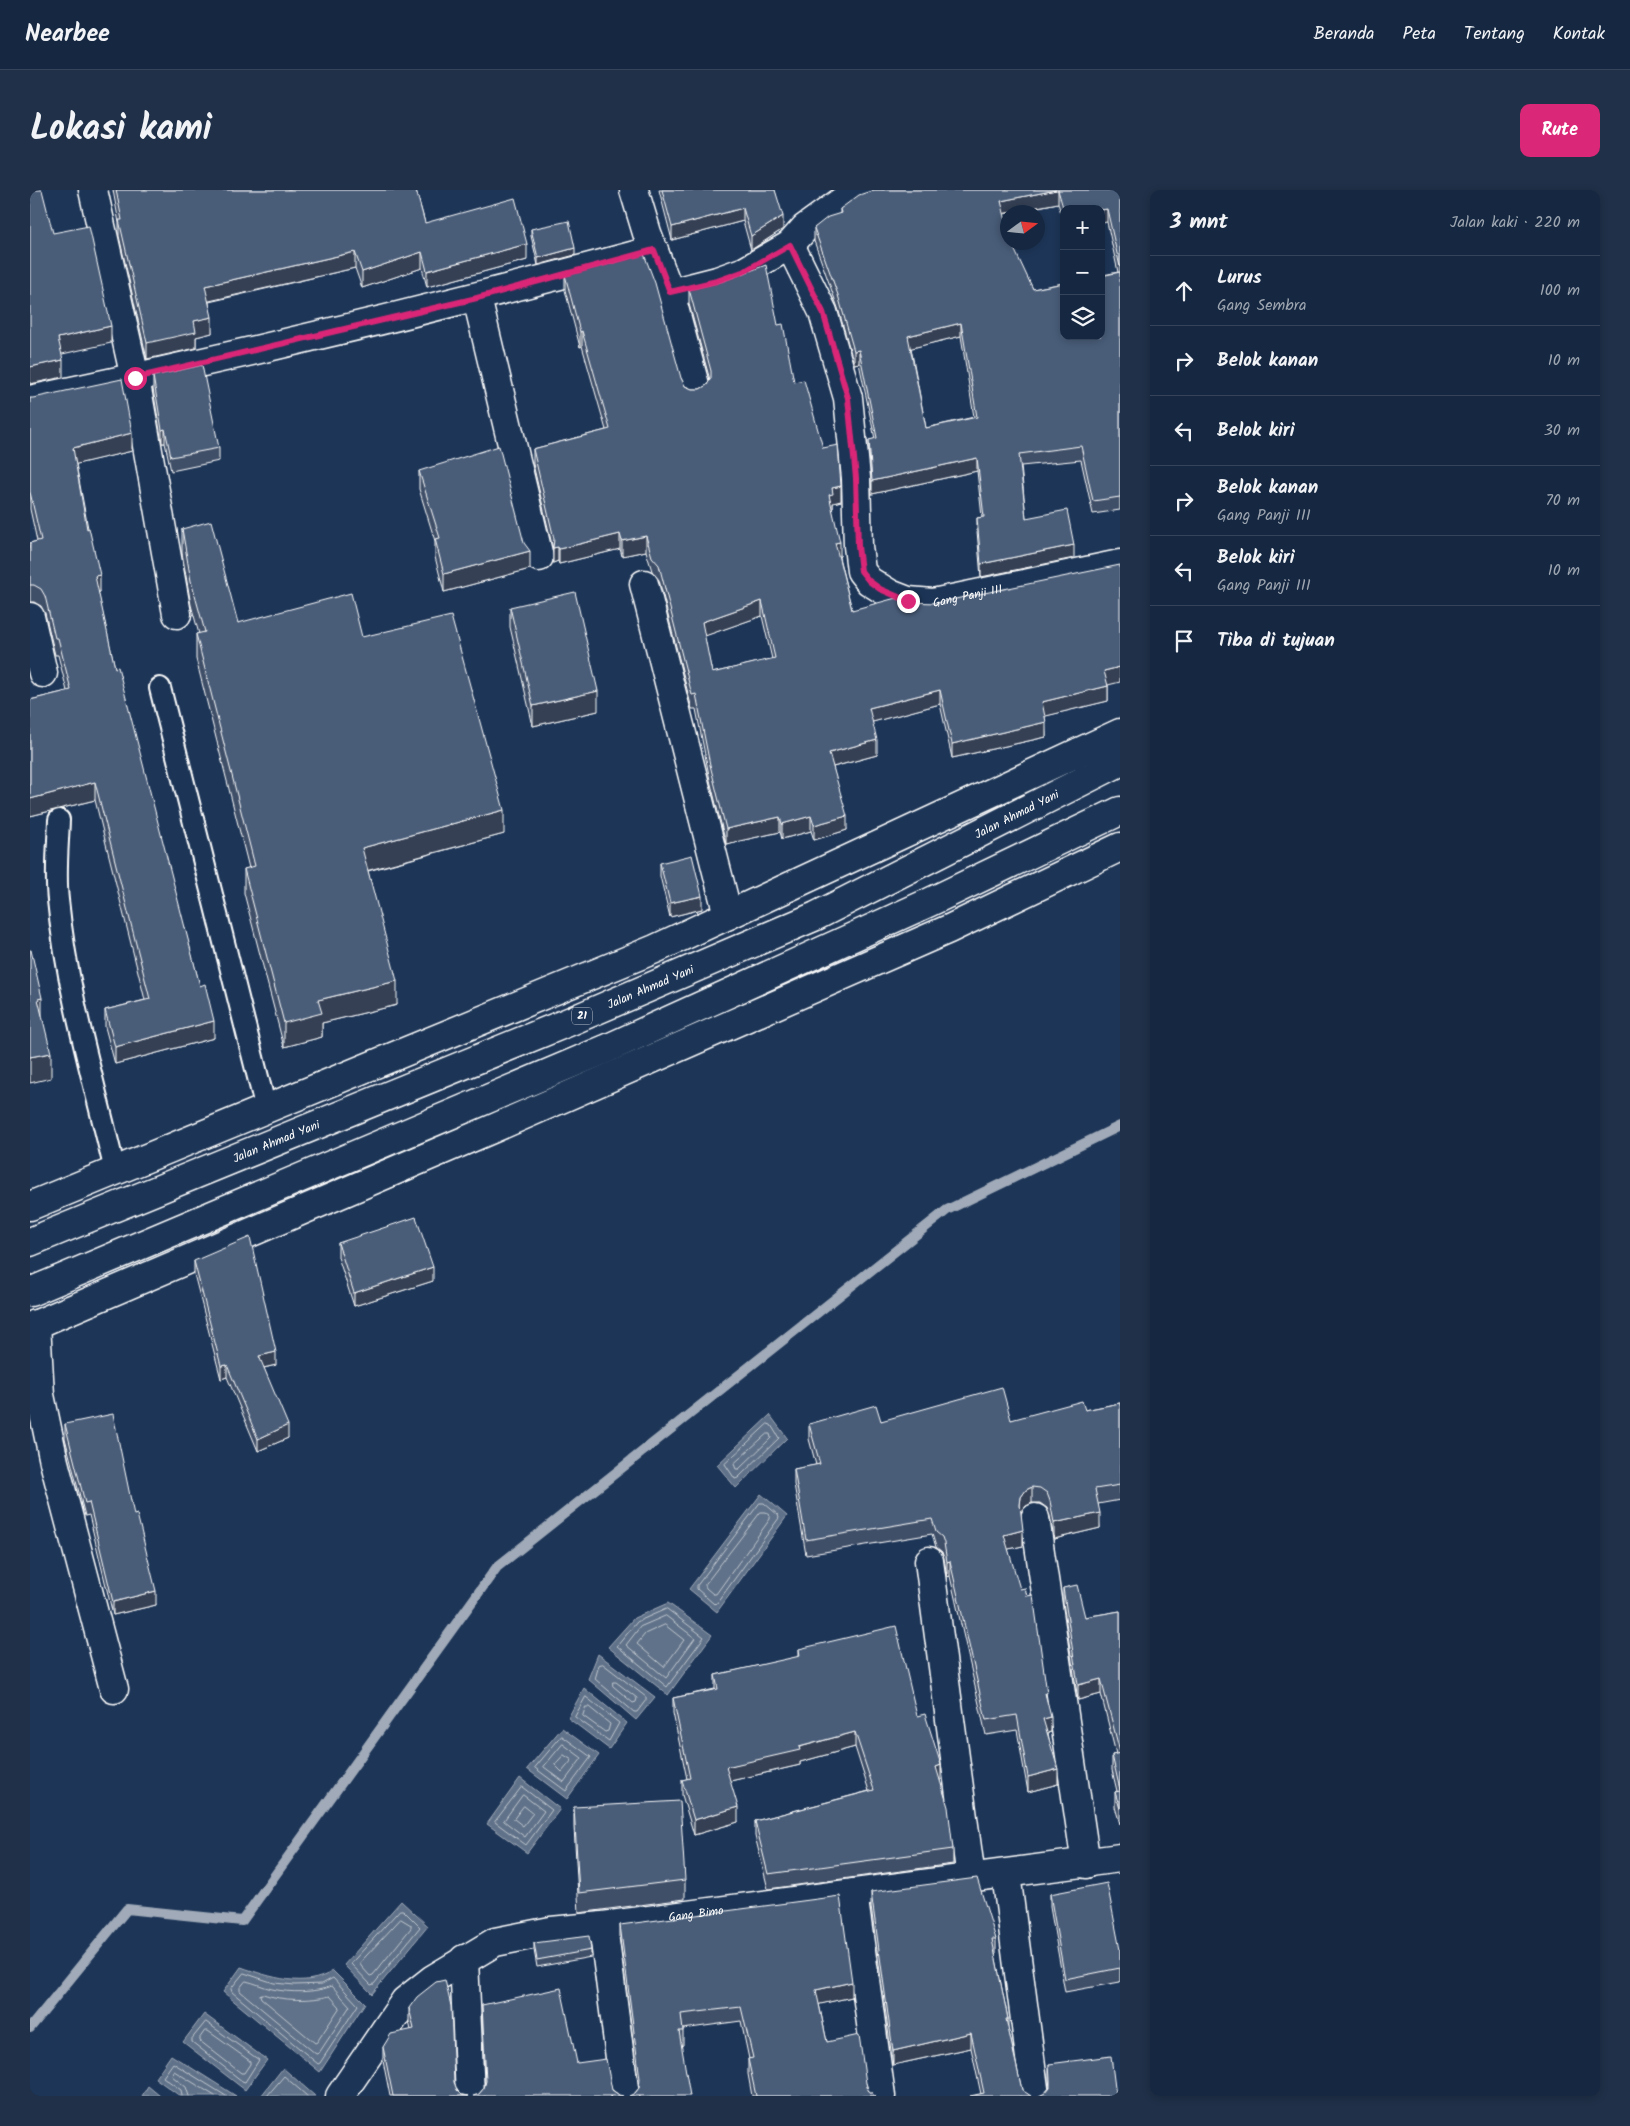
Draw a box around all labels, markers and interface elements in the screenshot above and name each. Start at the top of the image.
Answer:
text: Nearbee [25,15,110,54]
text: Beranda [1314,20,1375,49]
text: Peta [1403,20,1436,49]
text: Tentang [1464,20,1525,49]
text: Kontak [1553,20,1605,49]
text: Lokasi kami [30,102,212,158]
button: Rute [1520,104,1600,157]
north arrow [1000,205,1045,250]
map controls [1060,205,1105,340]
button: + [1060,205,1105,250]
text: 3 mnt [1170,206,1228,239]
text: Jalan kaki · 220 m [1450,210,1580,235]
button: − [1060,250,1105,295]
text: Lurus [1217,263,1262,293]
icon: ahead [1170,277,1198,305]
text: 100 m [1540,278,1580,303]
text: Gang Sembra [1217,293,1306,318]
button: layers [1060,295,1105,340]
text: Belok kanan [1217,346,1318,376]
icon: right [1170,347,1198,375]
text: 10 m [1548,348,1580,373]
route start [124,367,147,390]
text: Belok kiri [1217,416,1295,446]
icon: left [1170,417,1198,445]
text: 30 m [1544,418,1580,443]
text: Belok kanan [1217,473,1318,503]
icon: right [1170,487,1198,515]
text: 70 m [1545,488,1580,513]
text: Gang Panji III [1217,503,1311,528]
text: Belok kiri [1217,543,1295,573]
icon: left [1170,557,1198,585]
text: 10 m [1548,558,1580,583]
text: Gang Panji III [1217,573,1311,598]
street label: Gang Panji III [931,579,1004,612]
route end [897,590,920,613]
text: Tiba di tujuan [1217,626,1335,656]
icon: arrive [1170,627,1198,655]
street label: Jalan Ahmad Yani [971,784,1063,844]
street label: Jalan Ahmad Yani [604,959,698,1014]
road number: 21 [572,1008,592,1024]
street label: Jalan Ahmad Yani [230,1115,324,1168]
street label: Gang Bimo [667,1901,725,1927]

